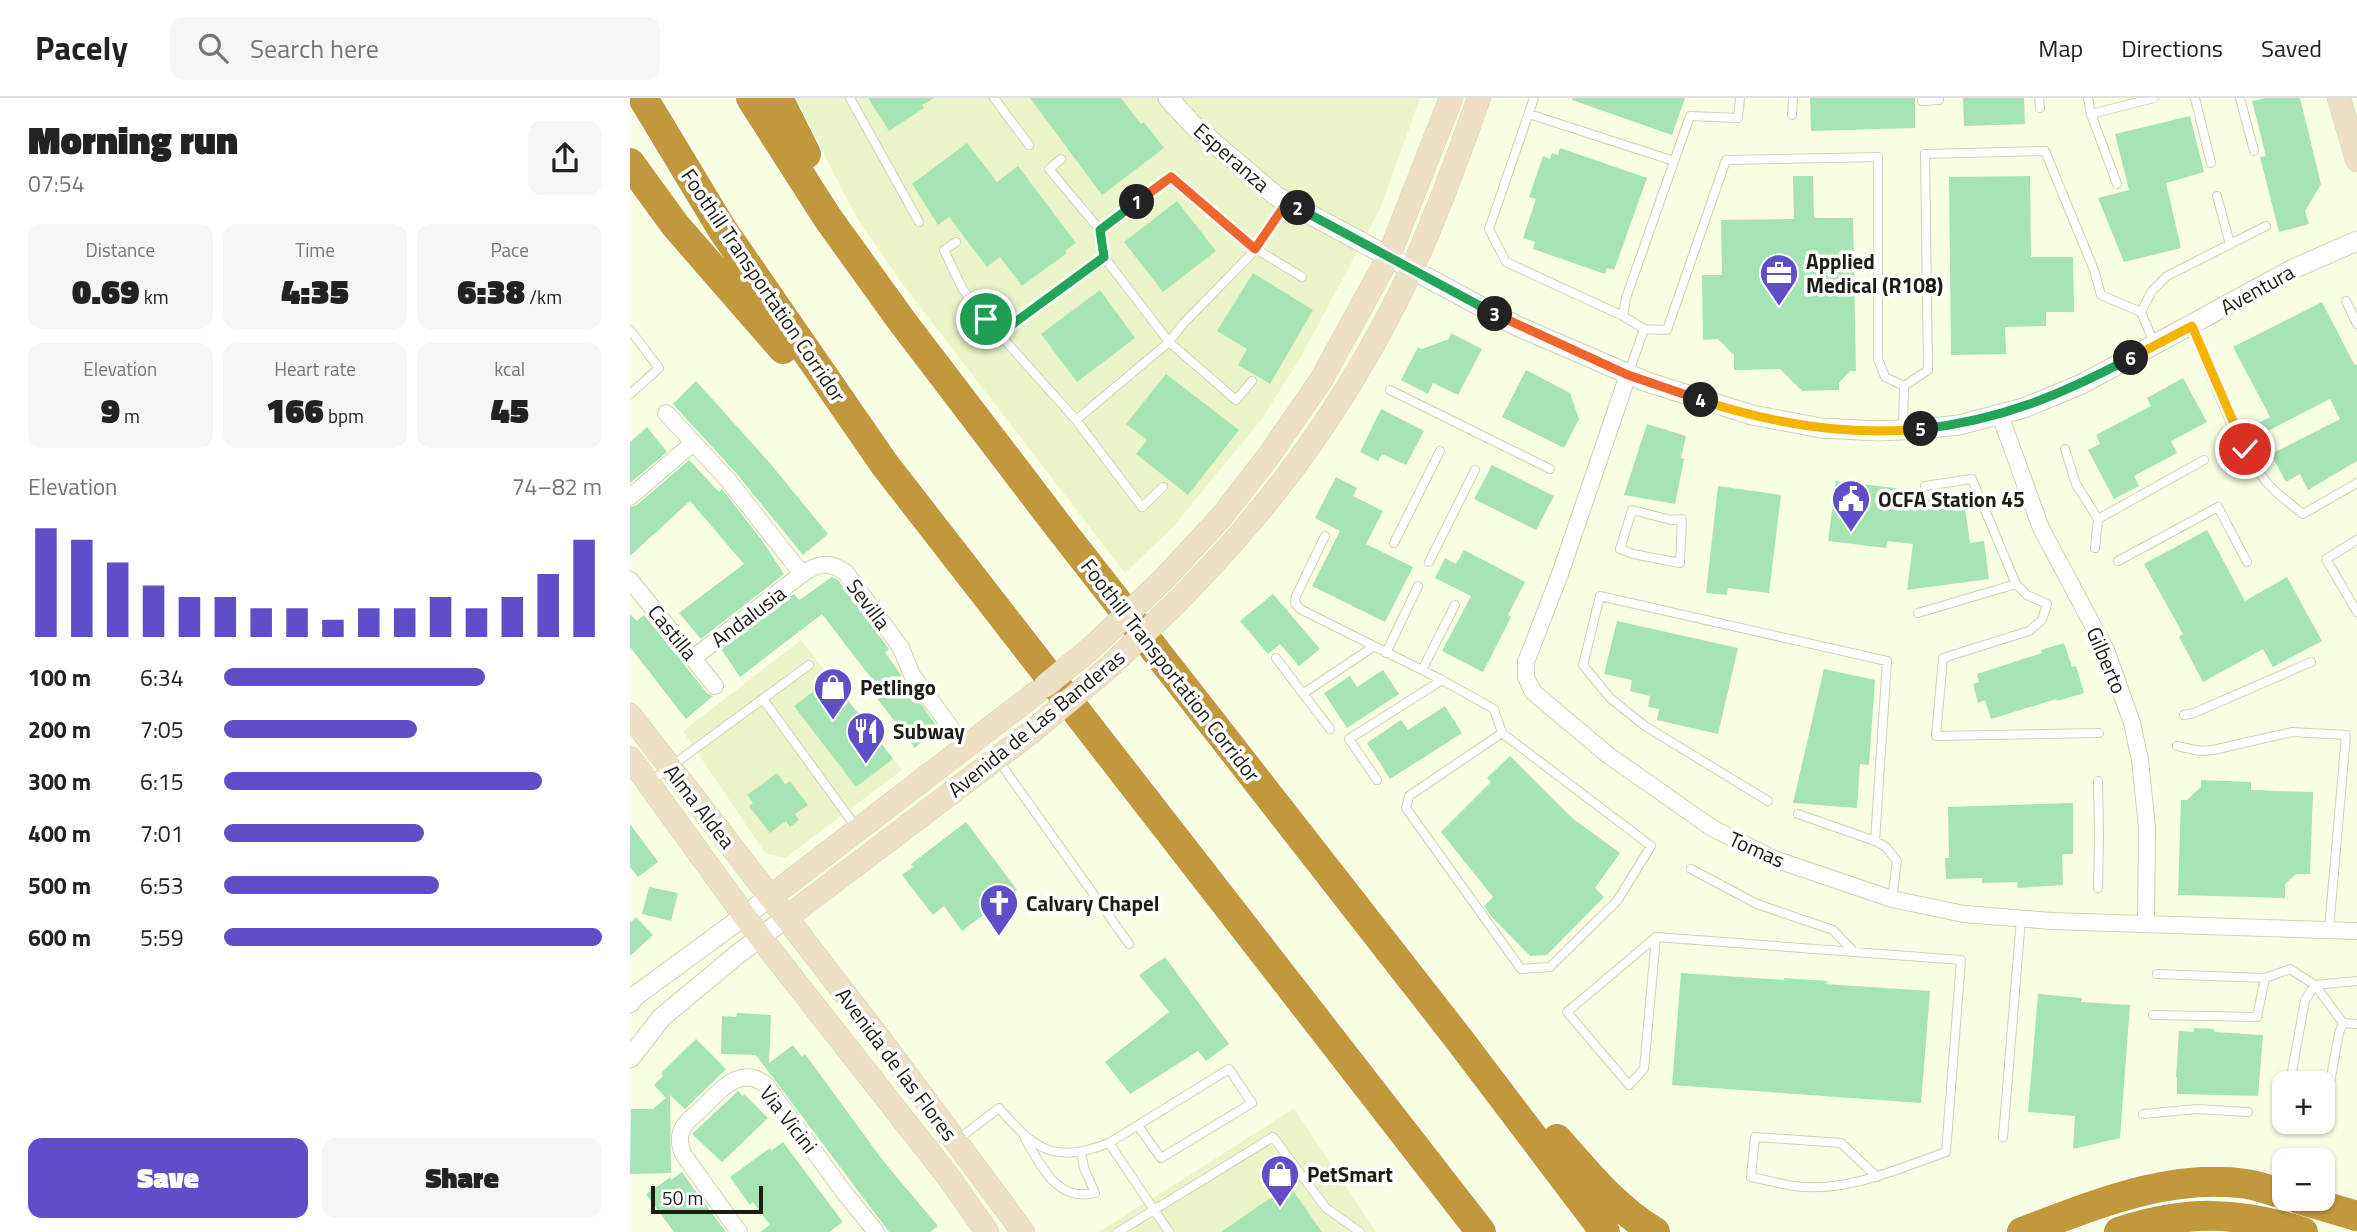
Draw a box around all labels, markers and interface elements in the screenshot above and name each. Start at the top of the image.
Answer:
search box [170,17,660,80]
text: Pacely [35,23,128,73]
icon: search [194,29,232,67]
text: Search here [250,29,379,68]
text: Map [2038,30,2083,66]
text: Directions [2121,30,2223,66]
text: Saved [2261,30,2322,66]
text: Morning run [28,111,238,169]
street label: Esperanza [1187,115,1278,200]
button: share [528,121,602,195]
street label: Foothill Transportation Corridor [674,162,854,408]
text: 07:54 [28,166,85,201]
pin: 1 [1120,184,1154,220]
text: 1 [1131,187,1142,216]
pin: 2 [1280,190,1316,226]
text: 2 [1292,193,1303,222]
text: Distance [86,235,155,264]
text: Time [295,235,335,264]
text: Pace [490,235,529,264]
place label: Applied Medical (R108) [1806,245,1943,301]
office icon: Applied Medical (R108) [1758,252,1800,307]
street label: Aventura [2214,255,2300,322]
text: 0.69 [72,264,140,318]
text: 4:35 [281,264,349,318]
text: 6:38 [457,264,525,318]
text: km [140,282,169,311]
text: /km [525,282,562,311]
pin [956,289,1016,349]
pin: 3 [1478,296,1512,332]
text: 3 [1489,299,1500,328]
icon: arrive [967,300,1005,338]
pin: 6 [2114,341,2148,376]
text: 6 [2125,343,2136,372]
text: Elevation [83,354,157,383]
text: Heart rate [274,354,356,383]
text: kcal [494,354,525,383]
pin: 4 [1684,382,1718,418]
text: 9 [101,383,120,437]
text: 166 [266,383,324,437]
text: 45 [490,383,529,437]
text: 4 [1695,385,1706,414]
text: m [120,401,140,430]
text: bpm [324,401,364,430]
pin: 5 [1904,412,1938,446]
text: 5 [1915,414,1926,443]
pin [2215,419,2275,479]
icon: check [2226,430,2264,468]
text: Elevation [28,469,117,504]
text: 74–82 m [512,469,602,504]
public building icon: OCFA Station 45 [1830,478,1872,533]
place label: OCFA Station 45 [1878,483,2025,515]
street label: Foothill Transportation Corridor [1074,552,1268,788]
street label: Sevilla [839,572,899,637]
street label: Andalusia [704,577,792,655]
street label: Castilla [640,597,706,667]
street label: Gilberto [2079,622,2135,698]
street label: Avenida de Las Banderas [940,641,1132,805]
text: 100 m [28,660,91,695]
text: 6:34 [140,660,184,695]
shop icon: Petlingo [812,666,854,721]
place label: Petlingo [860,671,936,703]
restaurant icon: Subway [845,710,887,765]
text: 200 m [28,712,91,747]
text: 7:05 [140,712,184,747]
place label: Subway [893,715,965,747]
street label: Alma Aldea [657,757,744,855]
text: 300 m [28,764,91,799]
text: 6:15 [140,764,184,799]
text: 400 m [28,816,91,851]
text: 7:01 [140,816,184,851]
street label: Tomas [1724,823,1790,875]
text: 500 m [28,868,91,903]
text: 6:53 [140,868,184,903]
church icon: Calvary Chapel [978,882,1020,937]
place label: Calvary Chapel [1026,887,1159,919]
text: 600 m [28,920,91,955]
text: 5:59 [140,920,184,955]
street label: Avenida de las Flores [828,980,966,1148]
map controls [2272,1071,2335,1211]
button: + [2272,1071,2335,1134]
street label: Via Vicini [752,1078,826,1160]
button: Save [28,1138,308,1218]
button: Share [322,1138,602,1218]
button: − [2272,1148,2335,1211]
shop icon: PetSmart [1259,1153,1301,1208]
place label: PetSmart [1307,1158,1393,1190]
scale bar [651,1183,763,1215]
text: 50 m [662,1183,703,1212]

